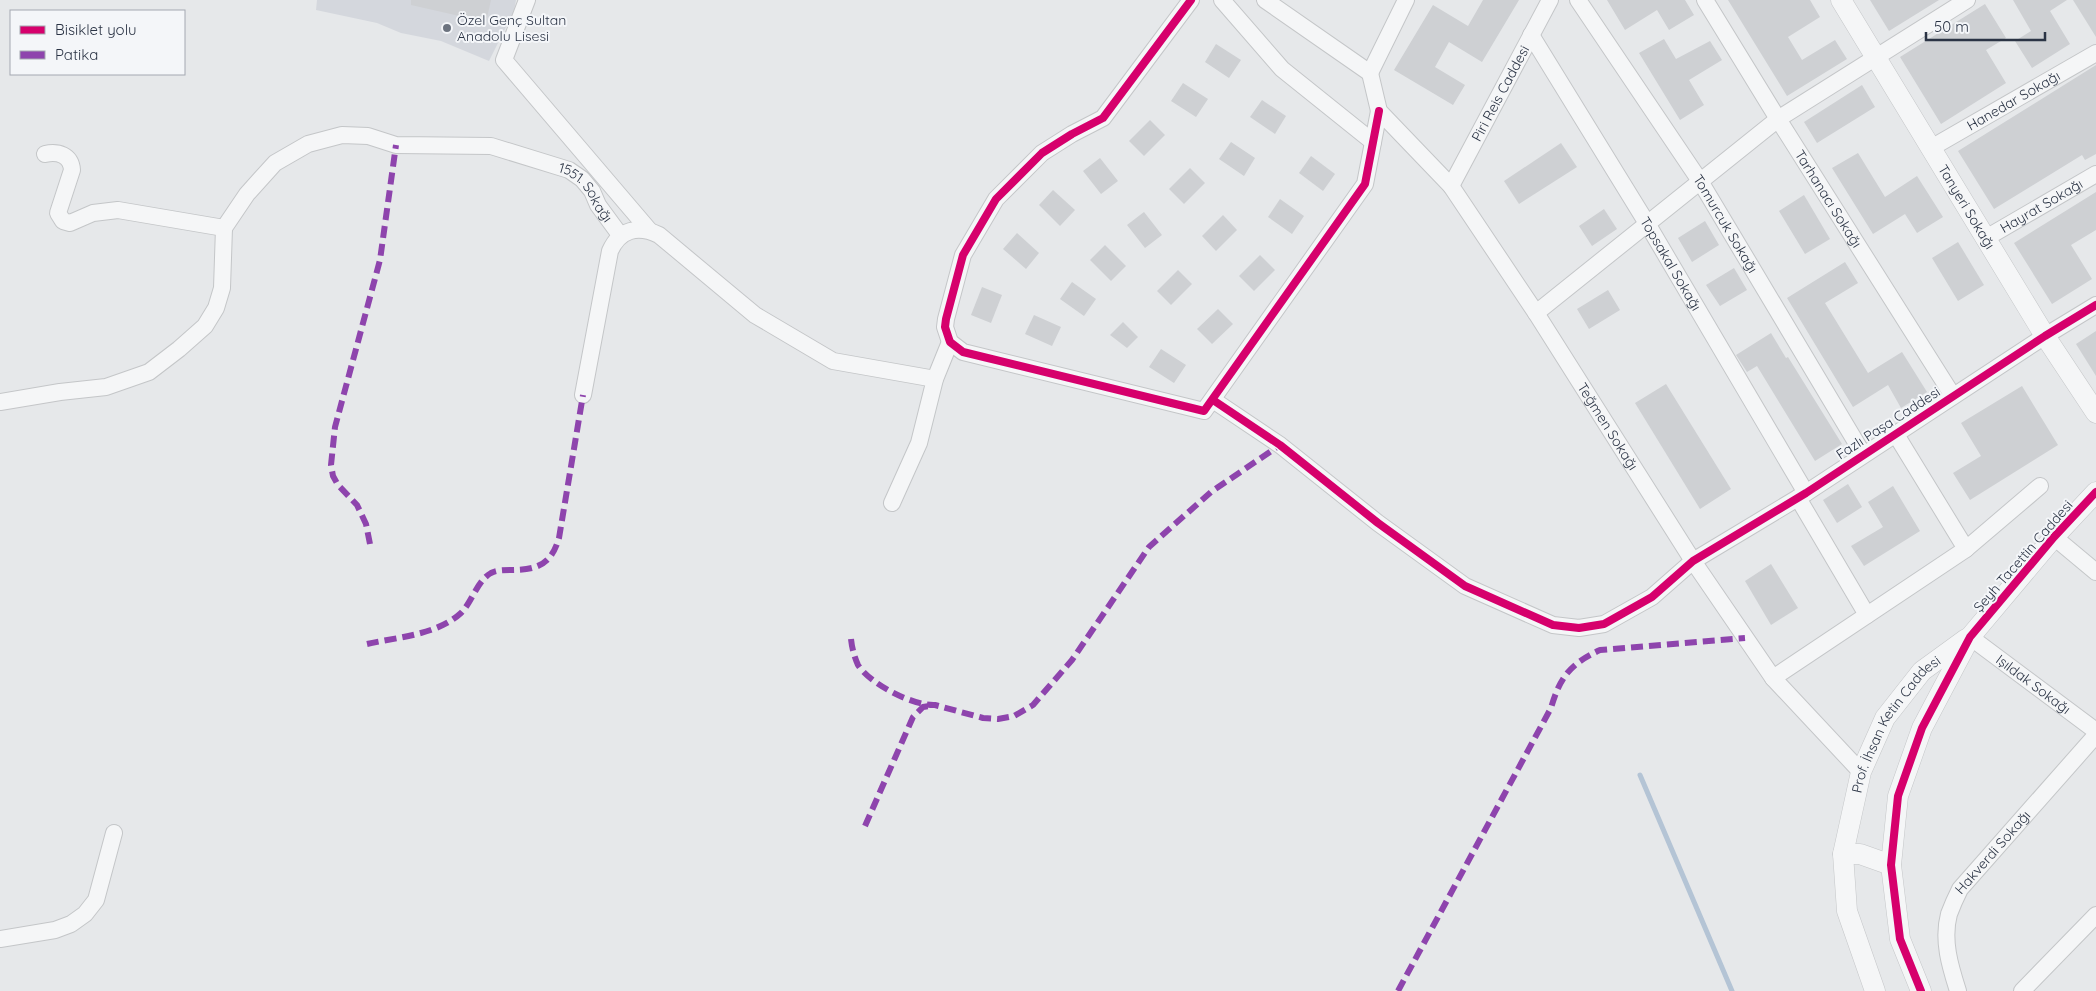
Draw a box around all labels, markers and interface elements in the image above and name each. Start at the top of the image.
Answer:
legend [10,10,185,75]
scale bar [1926,10,2045,42]
place label: Özel Genç Sultan Anadolu Lisesi [457,11,566,45]
text: 50 m [1934,17,1969,36]
text: Bisiklet yolu [55,20,137,39]
marker: Özel Genç Sultan Anadolu Lisesi [441,22,453,34]
street label: Piri Reis Caddesi [1467,42,1533,144]
text: Patika [55,45,98,64]
street label: Hanedar Sokağı [1963,67,2063,135]
street label: Tarhanacı Sokağı [1791,147,1866,251]
street label: 1551. Sokağı [557,158,617,226]
street label: Tanyeri Sokağı [1934,161,1999,252]
street label: Tomurcuk Sokağı [1689,171,1762,276]
street label: Hayrat Sokağı [1997,175,2086,237]
street label: Topsakal Sokağı [1636,213,1705,314]
street label: Teğmen Sokağı [1573,379,1642,473]
street label: Fazlı Paşa Caddesi [1833,383,1943,463]
street label: Şeyh Tacettin Caddesi [1969,496,2077,616]
street label: Işıldak Sokağı [1992,651,2074,718]
street label: Prof. İhsan Ketin Caddesi [1848,652,1944,795]
street label: Hakverdi Sokağı [1951,807,2034,898]

